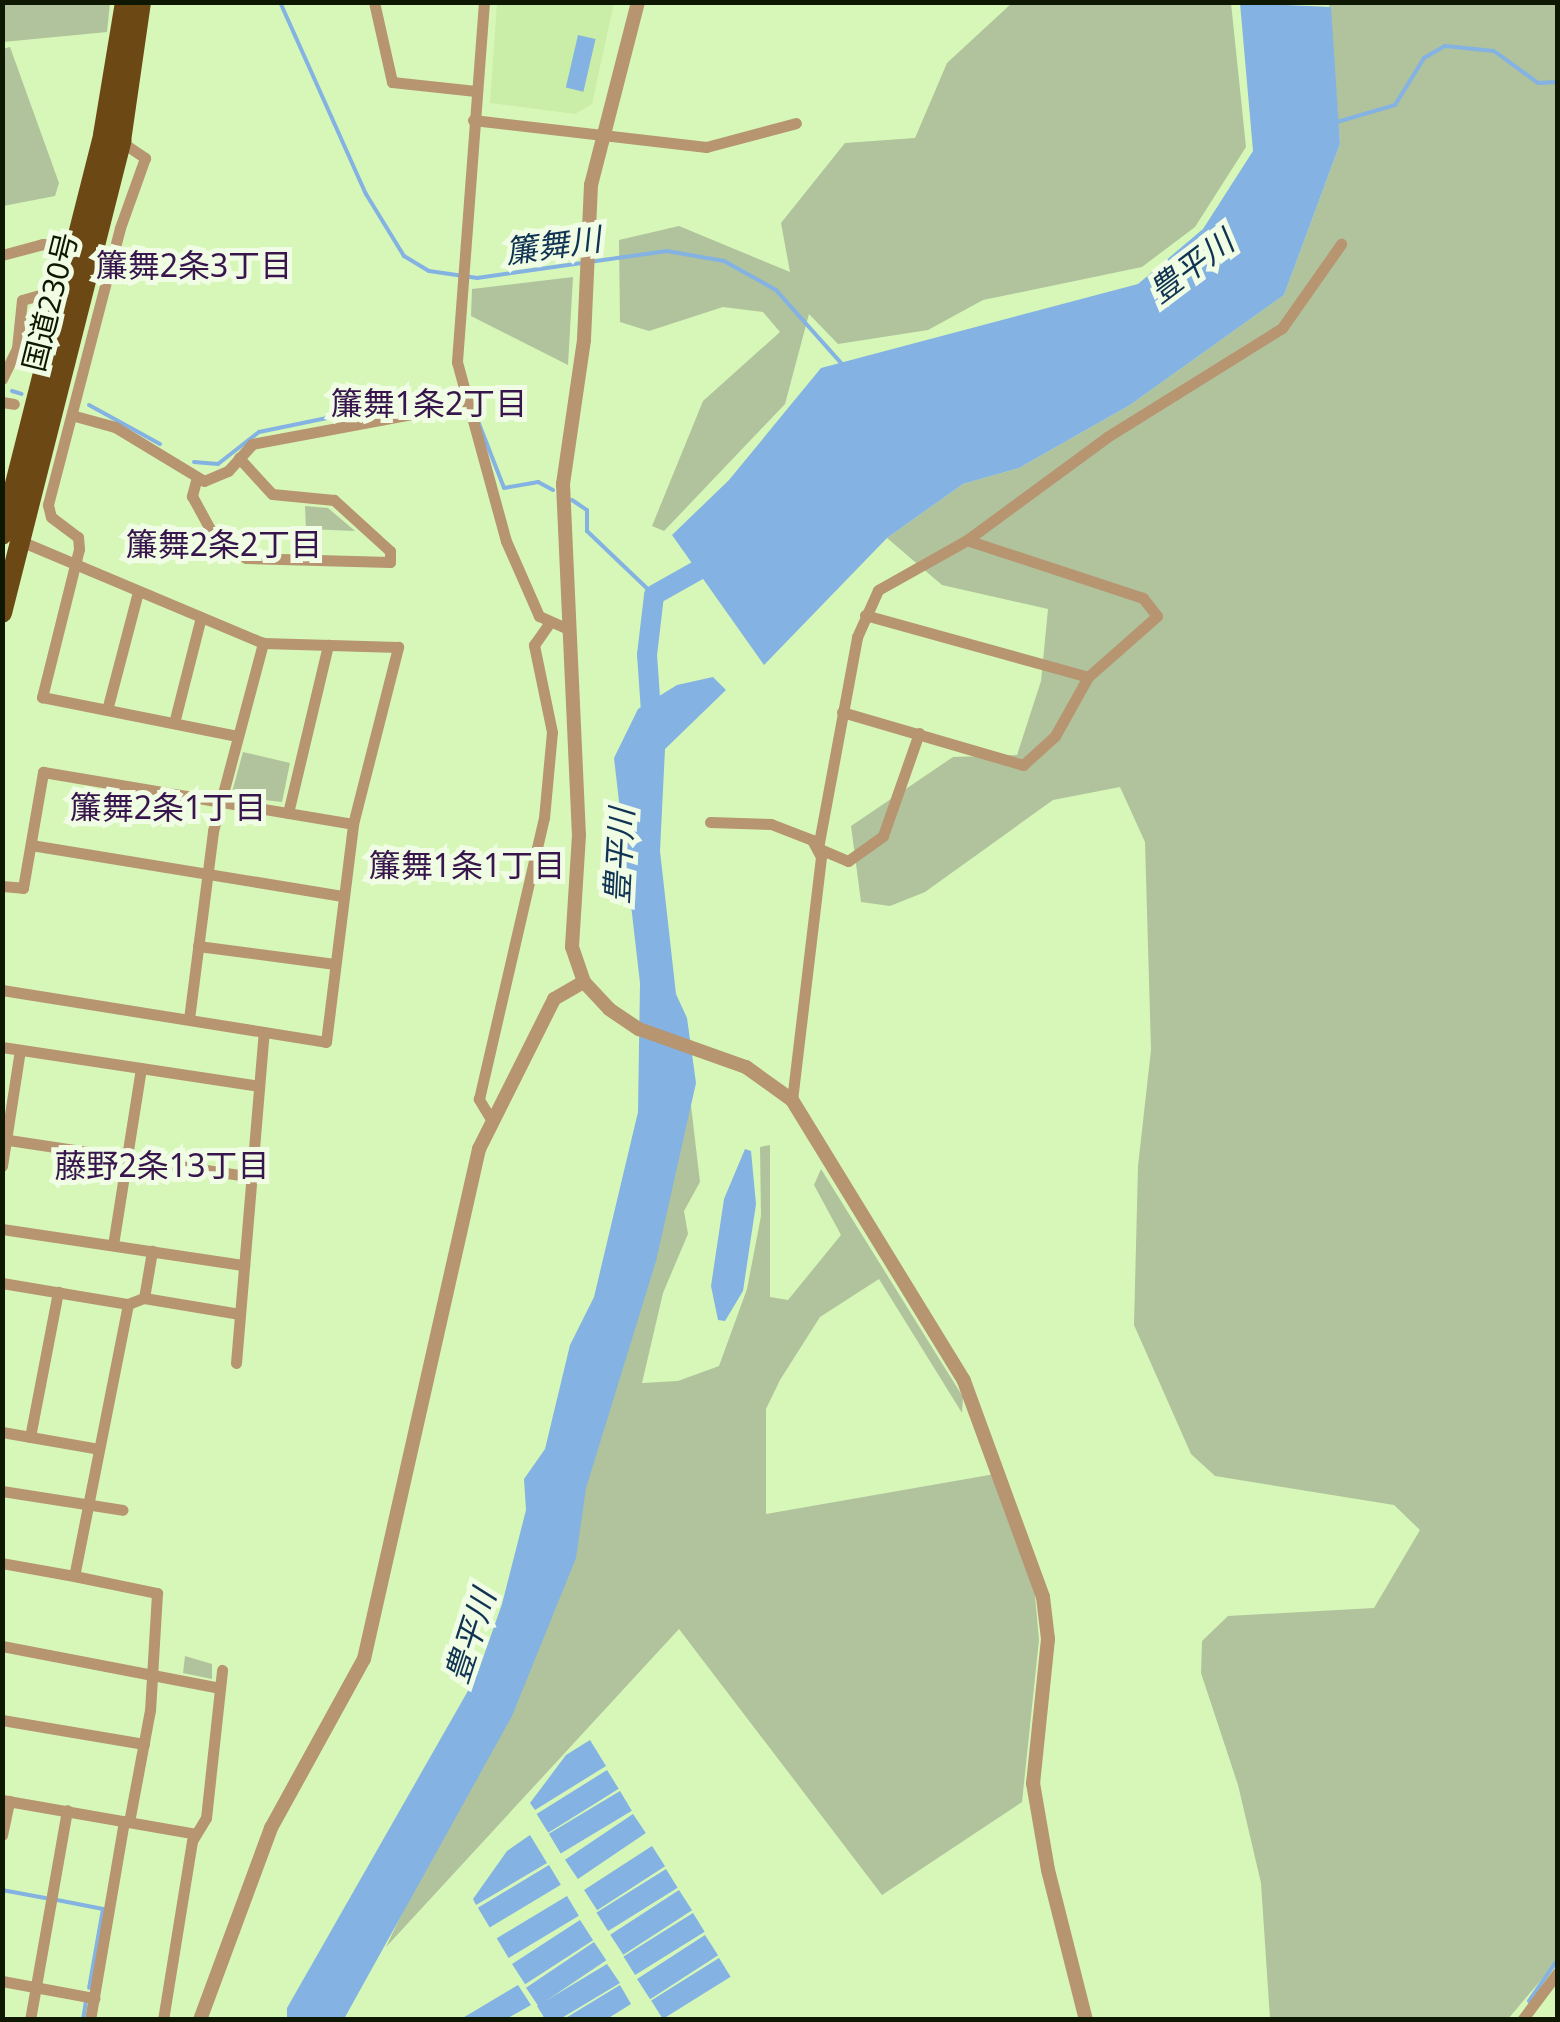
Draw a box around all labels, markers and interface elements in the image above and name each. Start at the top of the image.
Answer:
water label: 簾舞川 [503,219,603,271]
water label: 豊平川 [1141,222,1241,310]
street label: 国道230号 [15,229,85,375]
district label: 簾舞2条3丁目 [96,246,292,284]
district label: 簾舞1条2丁目 [331,384,527,422]
district label: 簾舞2条2丁目 [126,525,322,563]
district label: 簾舞2条1丁目 [70,788,266,826]
water label: 豊平川 [597,807,641,905]
district label: 簾舞1条1丁目 [369,846,565,884]
district label: 藤野2条13丁目 [55,1146,269,1184]
water label: 豊平川 [437,1584,503,1688]

